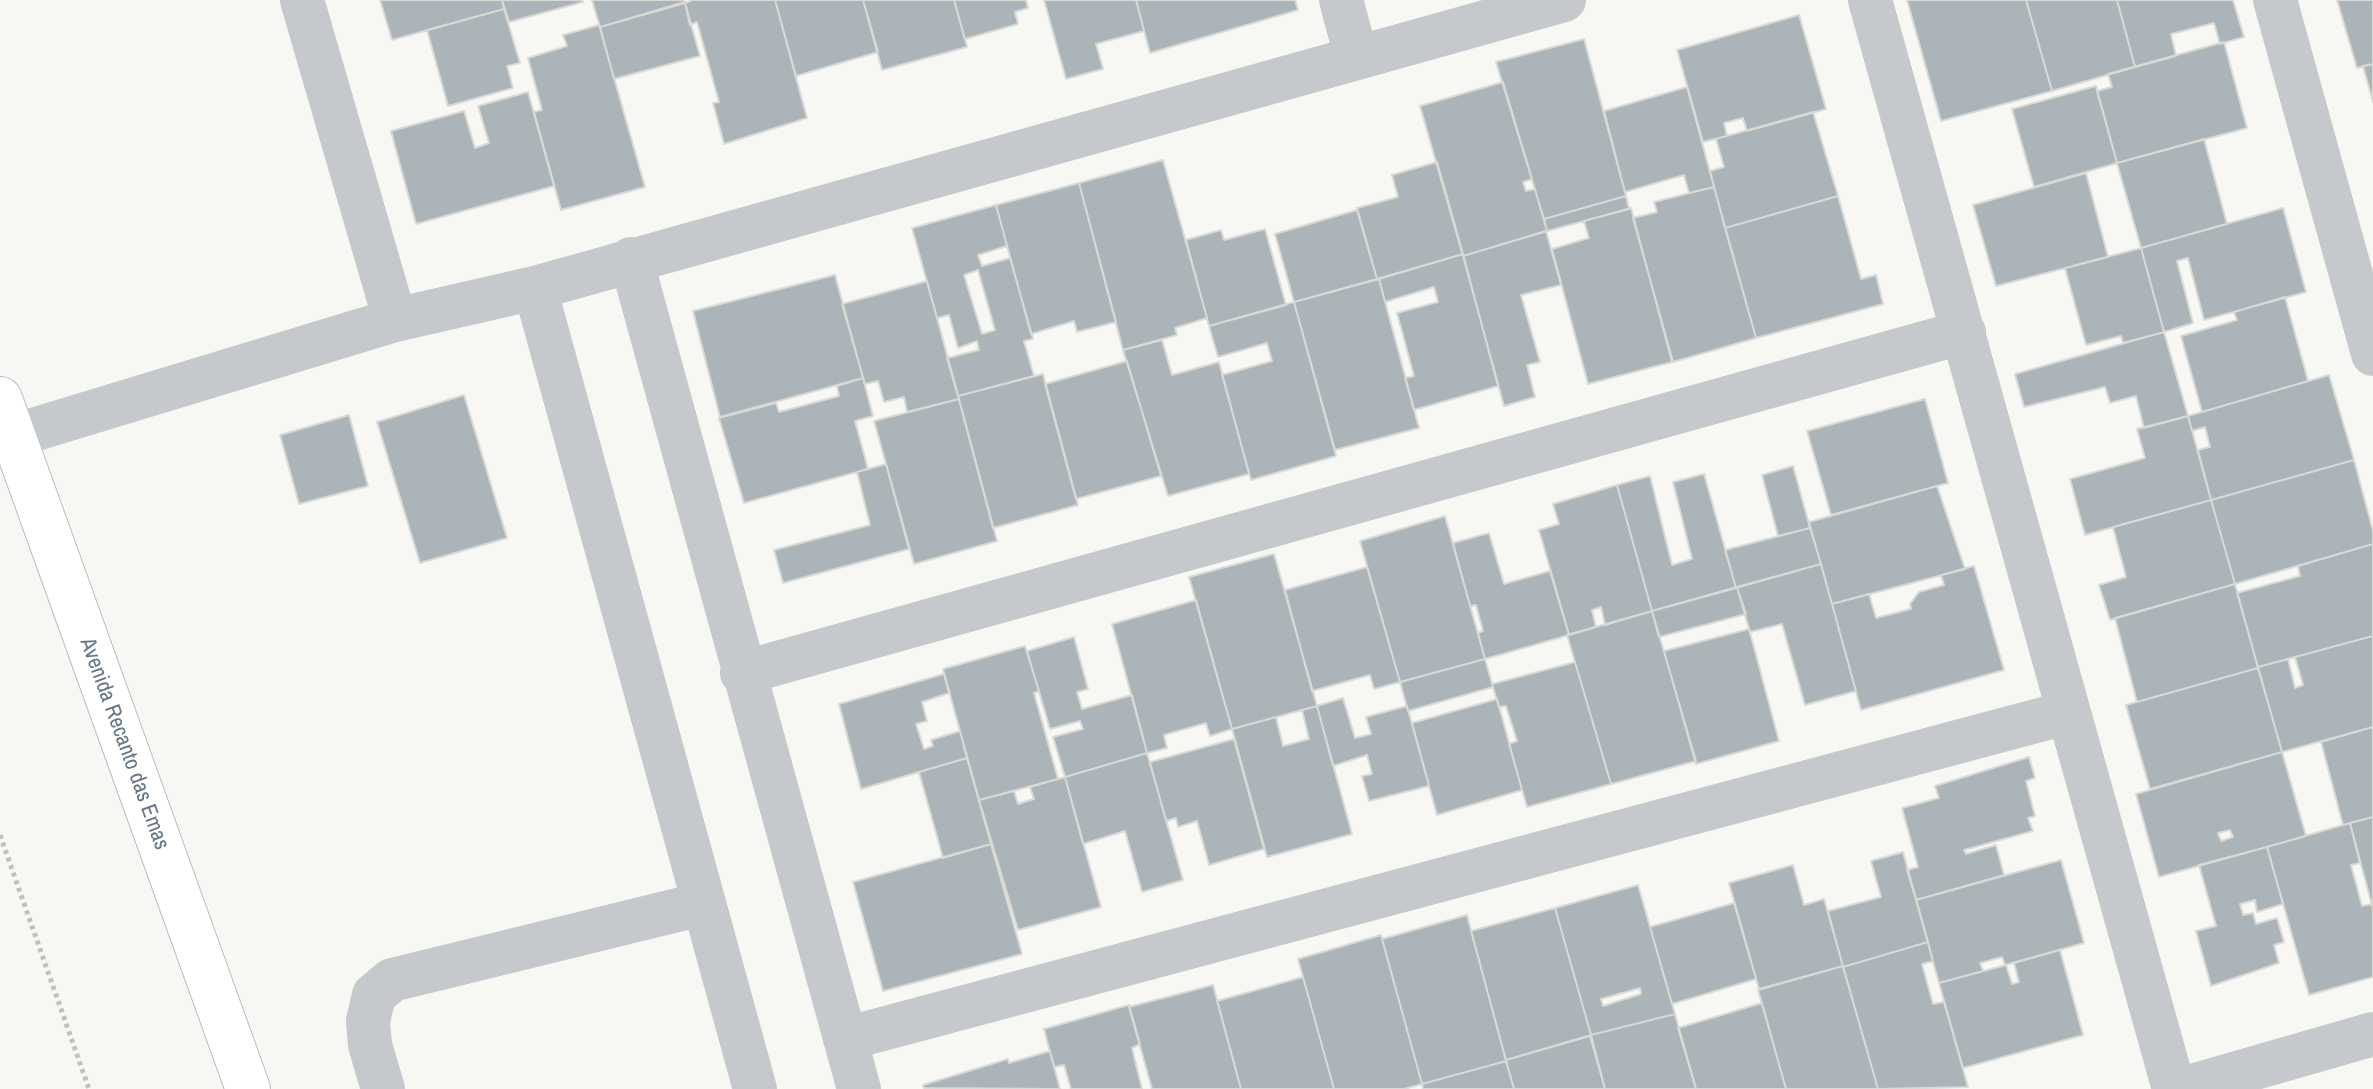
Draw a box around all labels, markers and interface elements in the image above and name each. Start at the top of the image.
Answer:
street label: Avenida Recanto das Emas [73,635,175,853]

